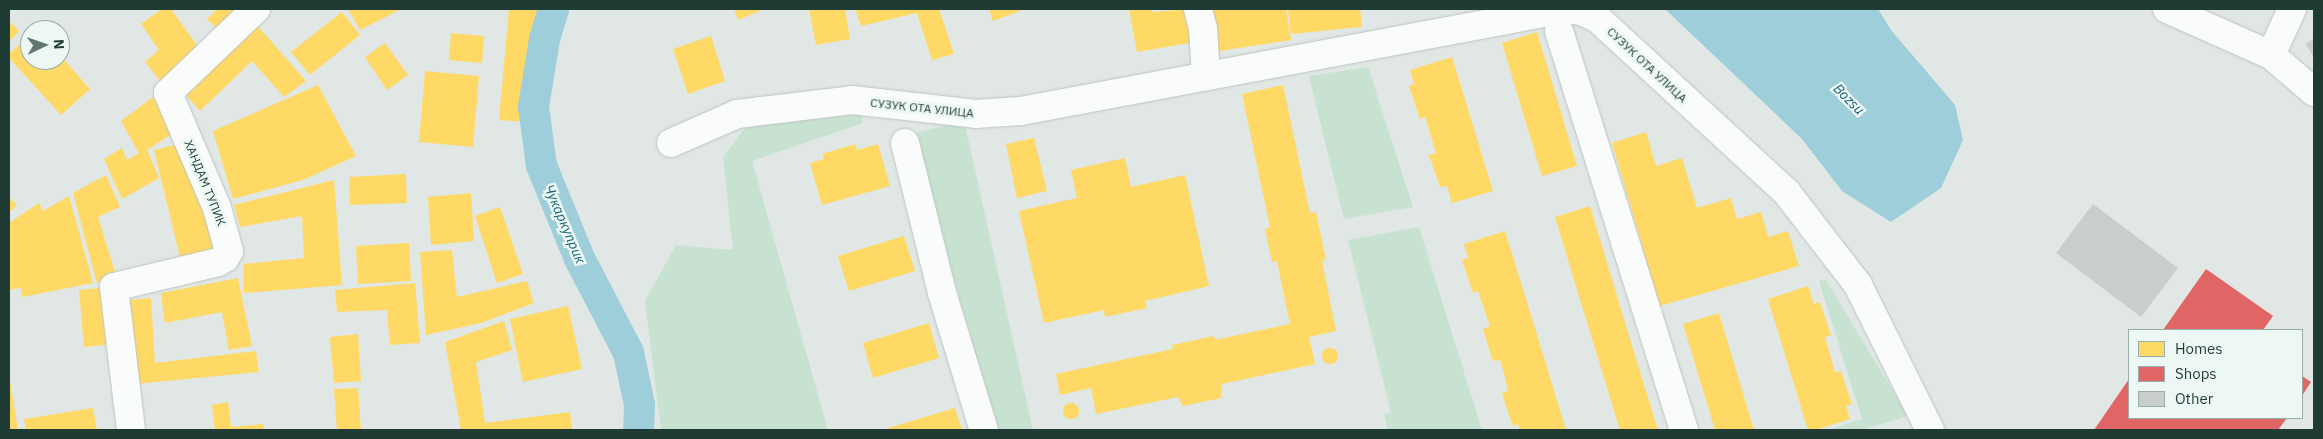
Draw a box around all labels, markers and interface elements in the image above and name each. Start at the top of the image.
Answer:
north arrow [20,20,70,70]
street label: СУЗУК ОТА УЛИЦА [1604,24,1690,106]
text: N [50,39,68,50]
water label: Bozsu [1830,80,1868,118]
street label: СУЗУК ОТА УЛИЦА [870,95,974,121]
street label: ХАНДАМ ТУПИК [181,138,229,228]
water label: Чукаркуприк [541,182,589,266]
legend [2128,329,2303,419]
text: Homes [2175,339,2223,358]
text: Shops [2175,364,2217,383]
text: Other [2175,389,2213,408]

